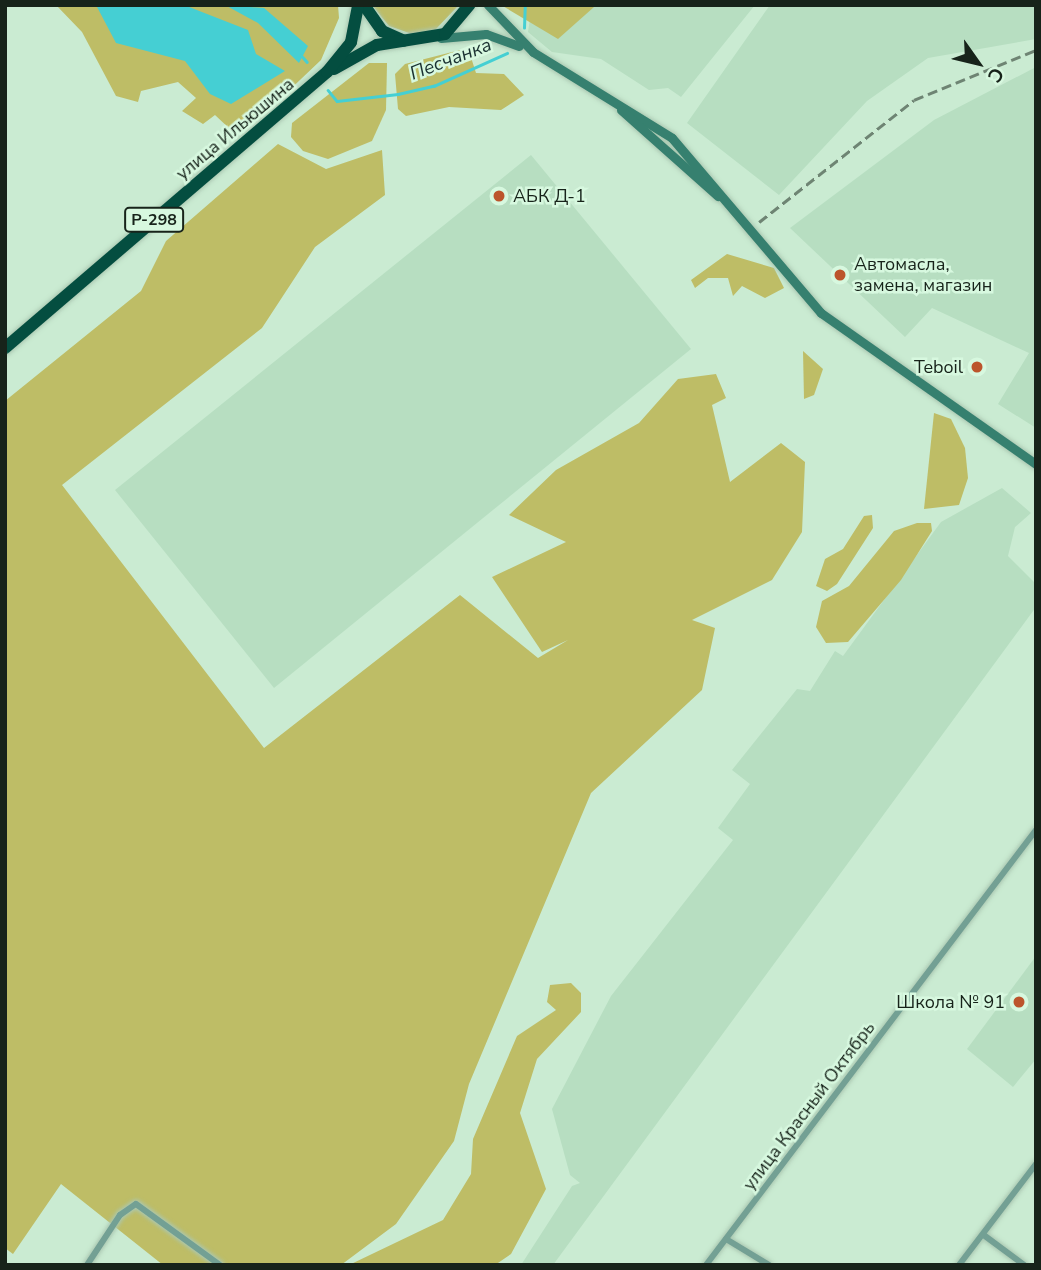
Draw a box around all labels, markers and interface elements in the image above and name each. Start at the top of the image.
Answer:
north arrow [943,28,1013,98]
water label: Песчанка [407,34,495,86]
text: С [981,62,1010,87]
street label: улица Ильюшина [172,73,298,185]
place label: АБК Д-1 [513,185,586,207]
marker: АБК Д-1 [491,188,507,204]
road number: Р-298 [122,208,186,232]
place label: Автомасла, замена, магазин [854,254,992,296]
marker: Автомасла, замена, магазин [832,267,848,283]
place label: Teboil [914,356,963,378]
marker: Teboil [969,359,985,375]
place label: Школа № 91 [896,991,1005,1013]
marker: Школа № 91 [1011,994,1027,1010]
street label: улица Красный Октябрь [739,1017,879,1195]

